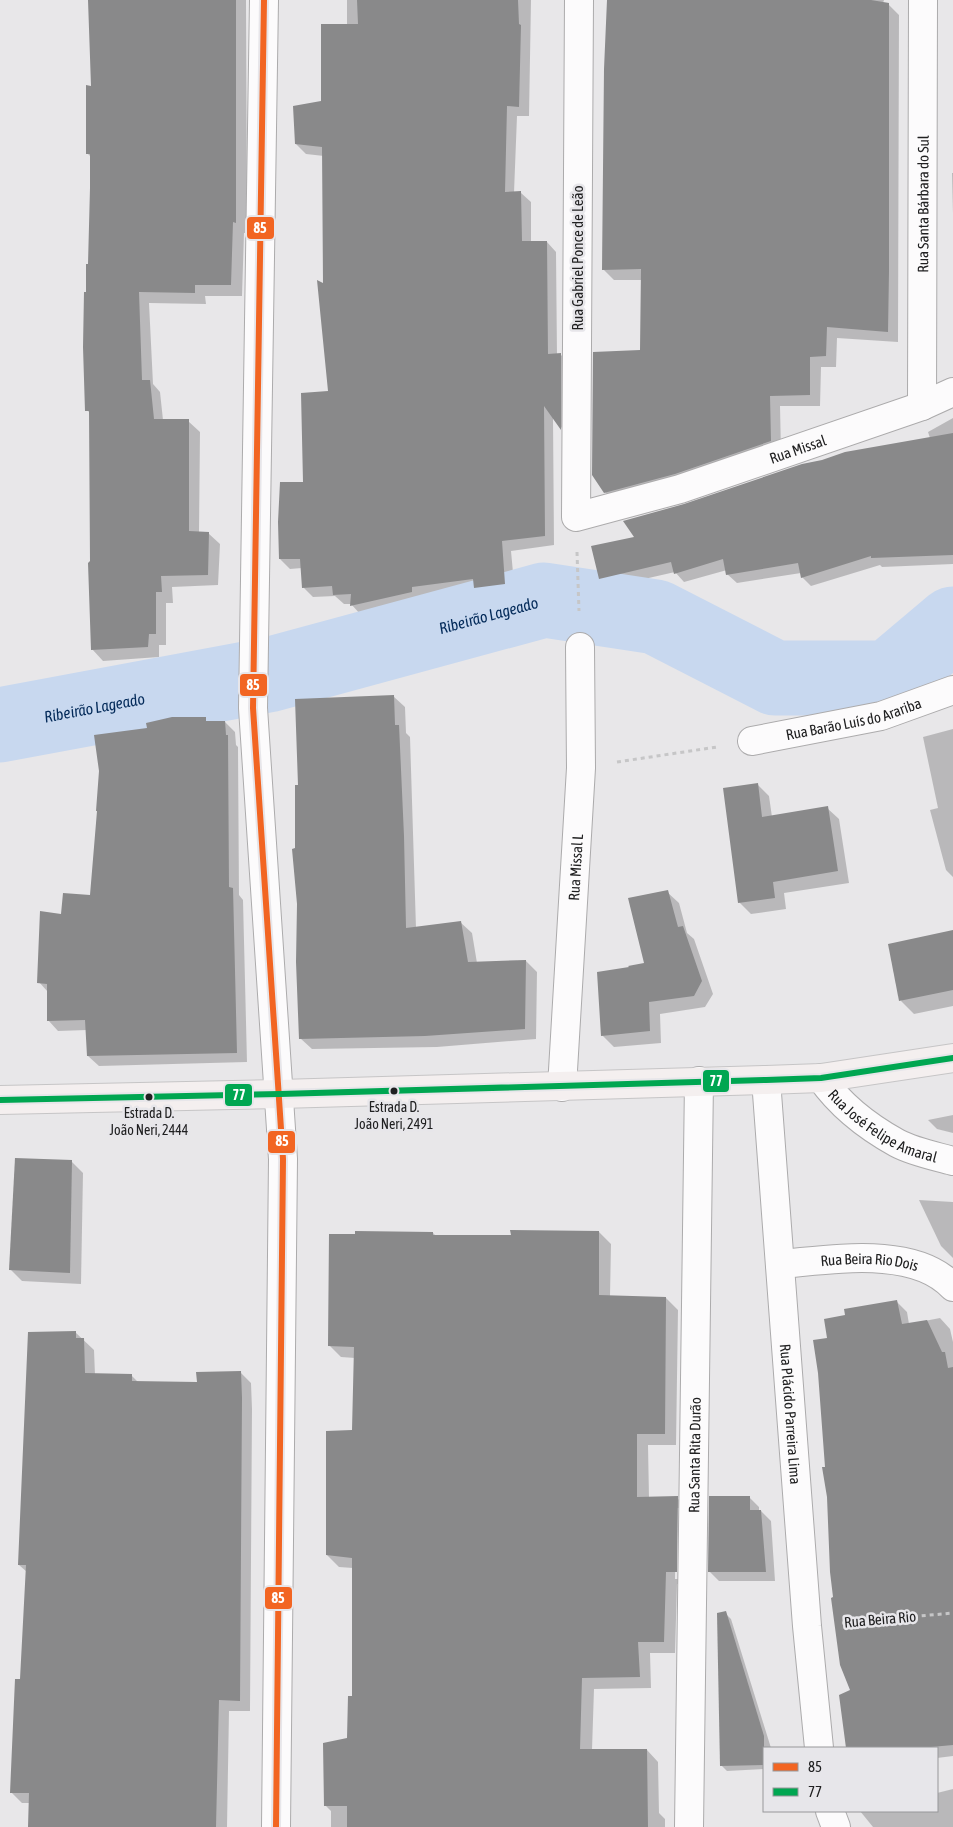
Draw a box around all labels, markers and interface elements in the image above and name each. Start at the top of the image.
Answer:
street label: Rua Santa Bárbara do Sul [914,135,931,273]
street label: Rua Gabriel Ponce de Leão [569,185,586,331]
line badge: 85 [246,216,275,240]
text: 85 [253,220,267,236]
street label: Rua Missal [767,431,828,466]
water label: Ribeirão Lageado [437,593,540,637]
line badge: 85 [239,673,268,697]
text: 85 [246,677,260,693]
water label: Ribeirão Lageado [43,689,146,726]
street label: Rua Barão Luís do Arariba [784,694,923,743]
street label: Rua Missal L [565,833,586,901]
line badge: 77 [702,1069,730,1093]
text: 77 [709,1073,723,1089]
line badge: 77 [224,1083,253,1107]
marker: Estrada D. João Neri, 2491 [389,1086,399,1096]
street label: Rua José Felipe Amaral [825,1086,939,1165]
text: 77 [232,1087,246,1103]
marker: Estrada D. João Neri, 2444 [144,1092,154,1102]
place label: Estrada D. João Neri, 2491 [355,1099,433,1132]
place label: Estrada D. João Neri, 2444 [110,1105,189,1138]
line badge: 85 [267,1130,296,1154]
text: 85 [275,1133,289,1149]
street label: Rua Beira Rio Dois [820,1250,921,1274]
street label: Rua Plácido Parreira Lima [777,1343,805,1485]
street label: Rua Santa Rita Durão [685,1397,703,1513]
line badge: 85 [264,1586,293,1610]
text: 85 [271,1590,285,1606]
street label: Rua Beira Rio [843,1607,917,1631]
legend [763,1747,938,1812]
text: 85 [808,1758,822,1775]
text: 77 [808,1783,822,1800]

